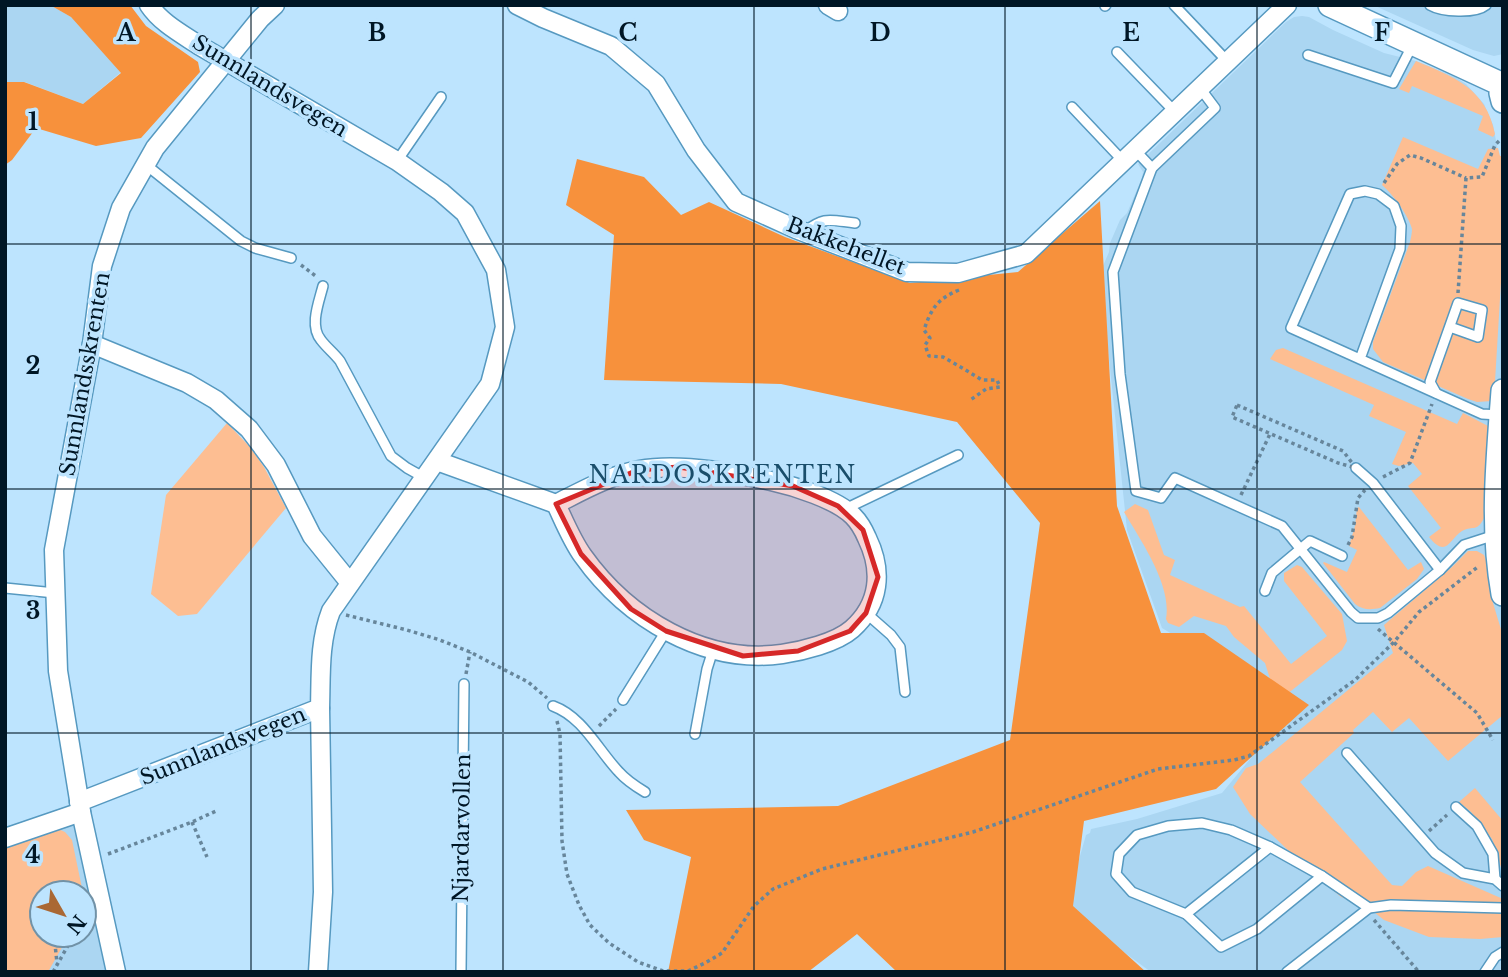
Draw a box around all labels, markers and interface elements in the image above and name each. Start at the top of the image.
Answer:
text: A [116,19,137,47]
text: B [368,19,386,47]
text: C [619,19,637,47]
text: D [869,19,891,47]
text: E [1122,19,1140,47]
text: F [1374,19,1390,47]
street label: Sunnlandsvegen [188,29,352,143]
text: 1 [28,108,38,136]
street label: Bakkehellet [783,211,909,281]
street label: Sunnlandsskrenten [54,270,116,478]
text: 2 [26,352,40,380]
district label: NARDOSKRENTEN [589,461,857,489]
text: 3 [26,597,40,625]
street label: Sunnlandsvegen [136,701,310,791]
street label: Njardarvollen [448,753,476,903]
text: 4 [25,841,41,869]
north arrow [28,879,98,949]
text: N [61,910,90,939]

